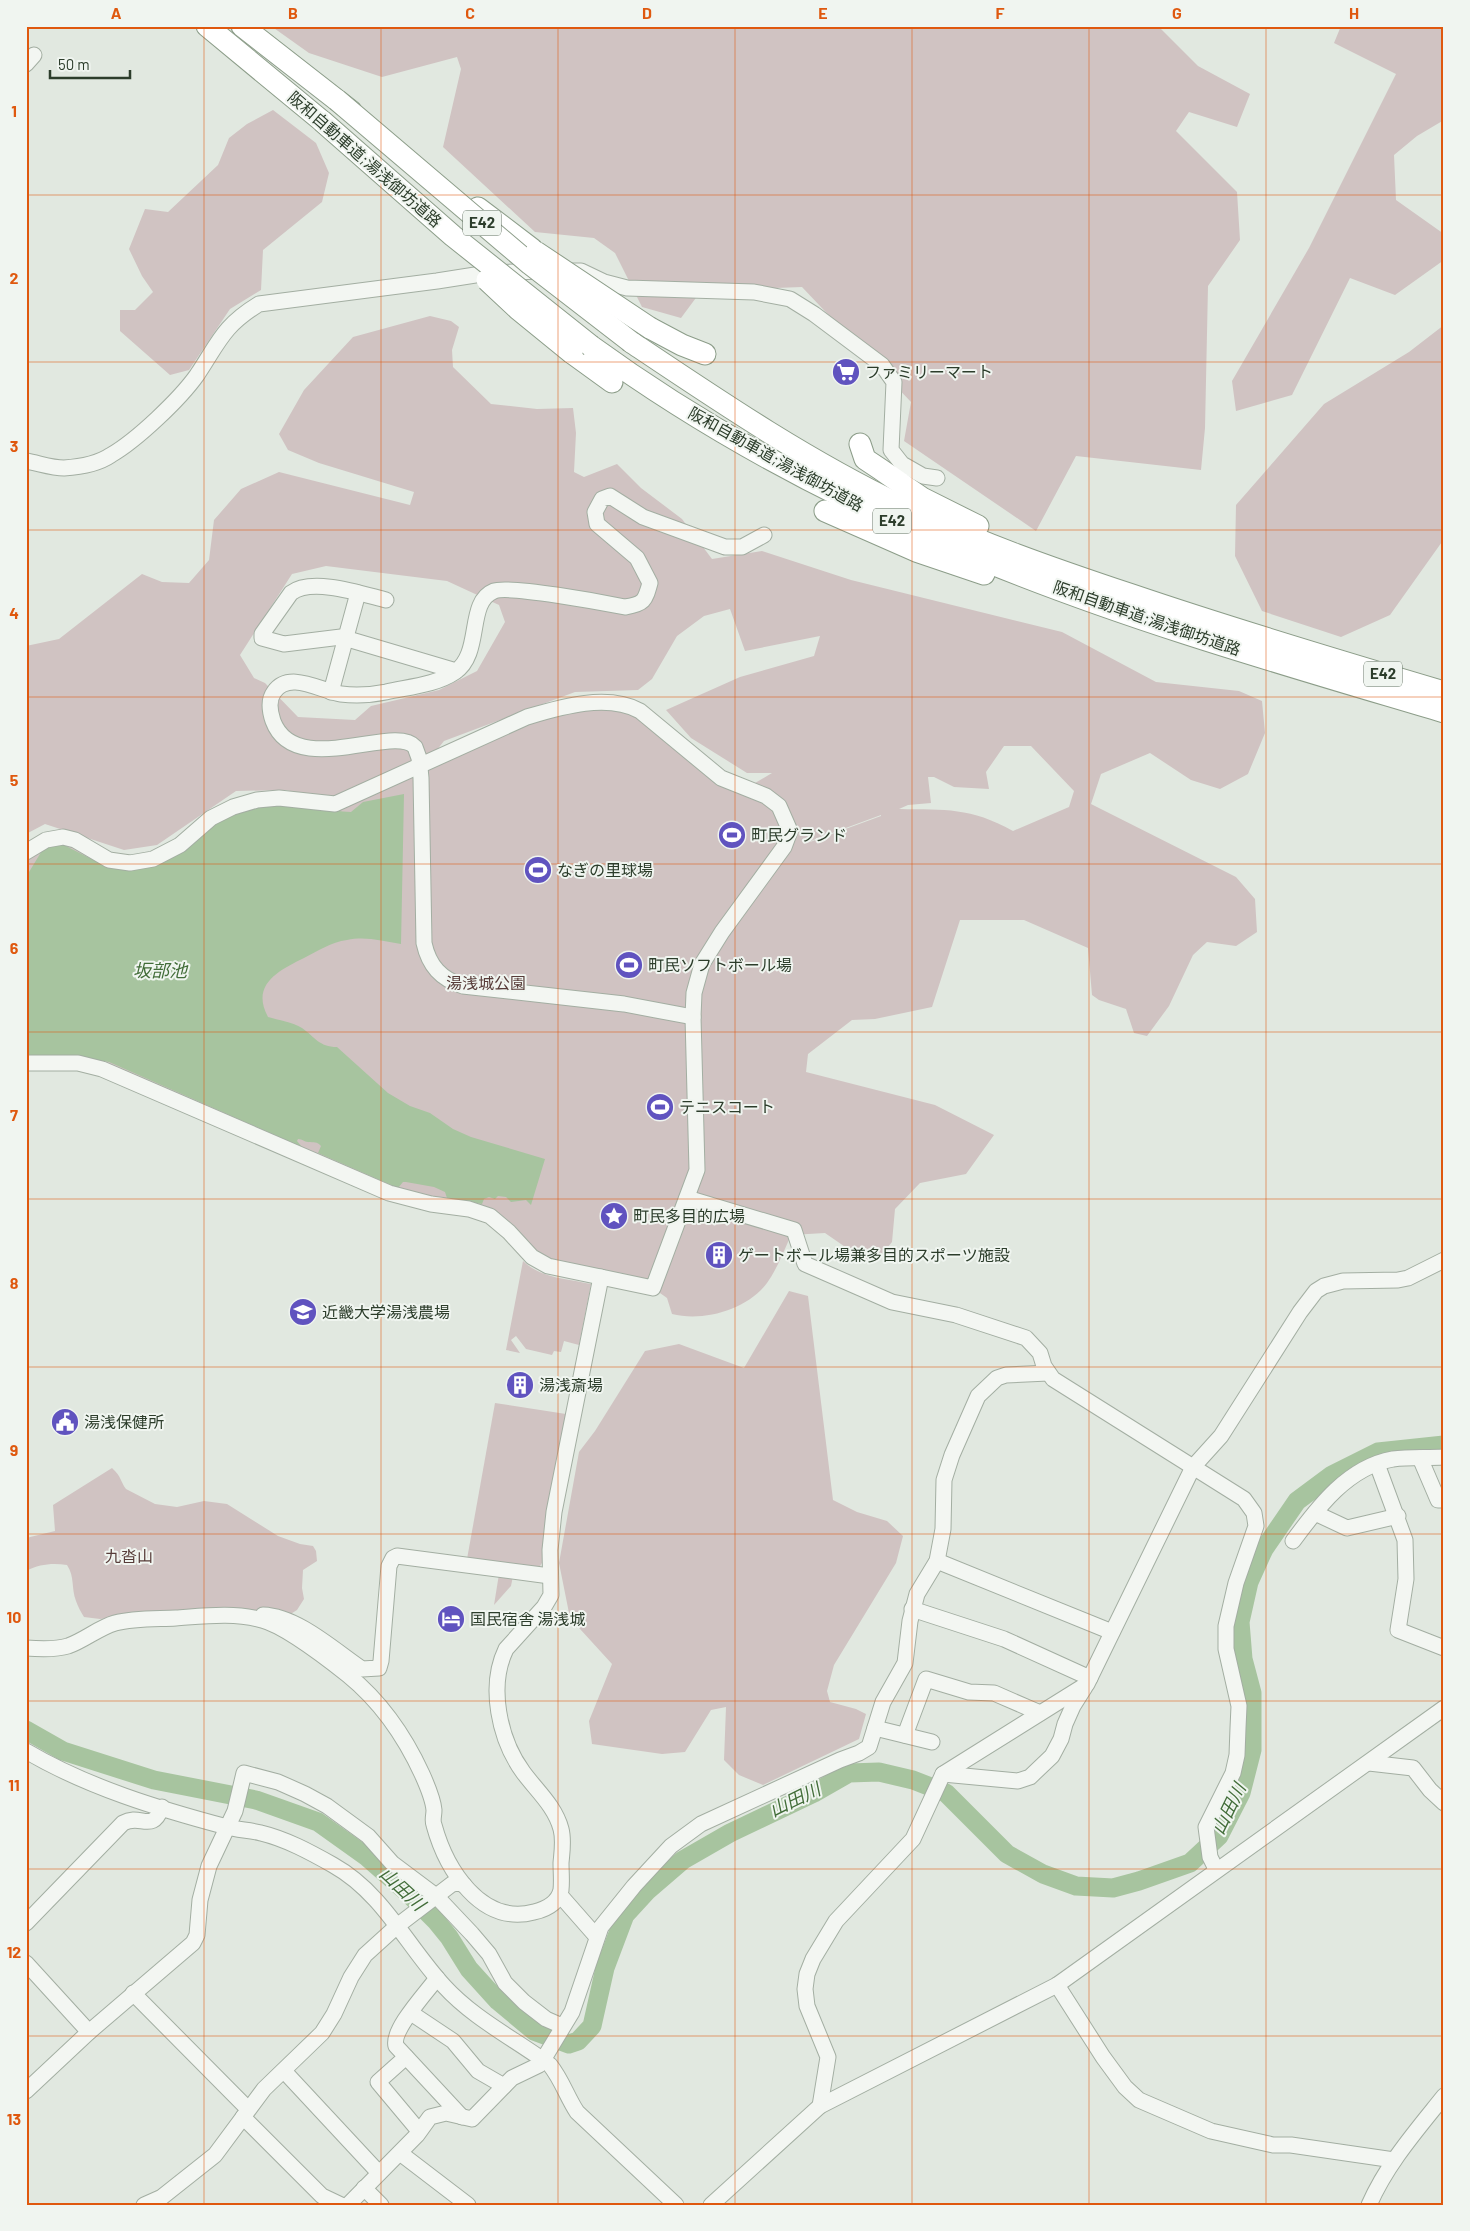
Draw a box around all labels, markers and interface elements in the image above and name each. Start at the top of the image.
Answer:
text: A [111,3,122,22]
text: B [288,3,298,22]
text: C [465,3,475,22]
text: D [642,3,652,22]
text: E [818,3,828,22]
text: F [996,3,1005,22]
text: G [1172,3,1182,22]
text: H [1349,3,1359,22]
scale bar [50,48,130,80]
text: 50 m [58,55,90,73]
street label: 阪和自動車道;湯浅御坊道路 [285,87,446,230]
text: 1 [11,101,17,120]
road number: E42 [463,210,501,236]
text: 2 [10,268,19,287]
supermarket icon: ファミリーマート [831,357,861,387]
place label: ファミリーマート [865,362,993,381]
street label: 阪和自動車道;湯浅御坊道路 [685,403,867,515]
text: 3 [10,436,18,455]
road number: E42 [873,508,911,534]
street label: 阪和自動車道;湯浅御坊道路 [1051,576,1243,659]
text: 4 [9,603,19,622]
road number: E42 [1364,662,1402,686]
text: 5 [10,770,19,789]
sports icon: 町民グランド [717,820,747,850]
place label: 町民グランド [751,825,847,844]
sports icon: なぎの里球場 [523,855,553,885]
place label: なぎの里球場 [557,860,653,879]
text: 6 [10,938,19,957]
sports icon: 町民ソフトボール場 [614,950,644,980]
place label: 町民ソフトボール場 [648,955,792,974]
water label: 坂部池 [133,959,189,981]
park label: 湯浅城公園 [446,973,526,992]
sports icon: テニスコート [645,1092,675,1122]
place label: テニスコート [679,1097,775,1116]
text: 7 [10,1105,18,1124]
place icon: 町民多目的広場 [599,1201,629,1231]
place label: 町民多目的広場 [633,1206,745,1225]
building icon: ゲートボール場兼多目的スポーツ施設 [704,1240,734,1270]
place label: ゲートボール場兼多目的スポーツ施設 [738,1245,1010,1264]
text: 8 [10,1273,19,1292]
school or university icon: 近畿大学湯浅農場 [288,1297,318,1327]
place label: 近畿大学湯浅農場 [322,1302,450,1321]
building icon: 湯浅斎場 [505,1370,535,1400]
place label: 湯浅斎場 [539,1375,603,1394]
public building icon: 湯浅保健所 [50,1407,80,1437]
place label: 湯浅保健所 [84,1412,164,1431]
text: 9 [10,1440,18,1459]
park label: 九沓山 [105,1546,153,1565]
hotel icon: 国民宿舎 湯浅城 [436,1604,466,1634]
text: 10 [7,1607,21,1626]
place label: 国民宿舎 湯浅城 [470,1609,585,1628]
text: 11 [8,1775,20,1794]
water label: 山田川 [765,1777,825,1821]
water label: 山田川 [1206,1778,1251,1838]
water label: 山田川 [375,1862,431,1916]
text: 12 [7,1942,21,1961]
text: 13 [7,2109,21,2128]

